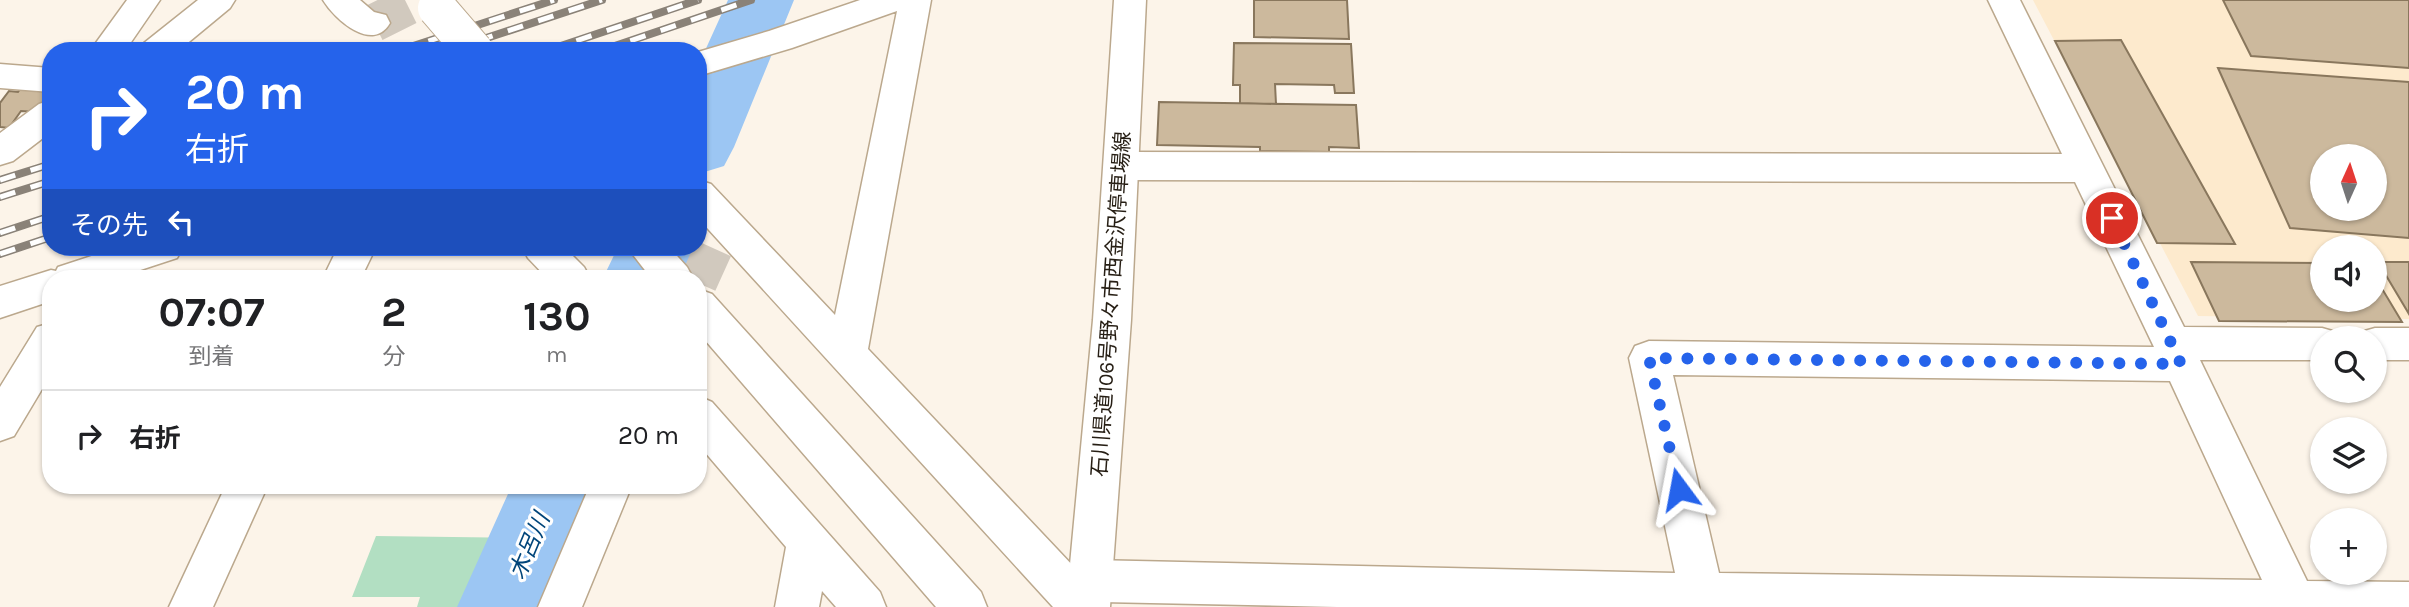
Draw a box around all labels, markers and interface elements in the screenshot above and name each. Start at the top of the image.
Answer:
text: 20 m [185,64,305,121]
icon: right [70,70,161,161]
street label: 石川県道106号野々市西金沢停車場線 [1087,130,1135,478]
text: 右折 [185,131,249,168]
north arrow [2310,144,2387,220]
map controls [2310,144,2387,585]
pin [2082,188,2142,248]
icon: arrive [2093,199,2131,237]
icon: left [162,203,200,241]
text: その先 [70,210,148,241]
button: sound [2310,235,2387,312]
text: 07:07 [158,287,265,337]
text: 2 [381,287,406,337]
text: 130 [523,291,591,341]
button: search [2310,326,2387,403]
text: m [546,341,567,368]
text: 到着 [189,343,235,370]
text: 分 [382,343,405,370]
icon: right [70,417,108,455]
button: layers [2310,417,2387,494]
text: 20 m [618,420,679,451]
text: 右折 [129,423,181,454]
position arrow [1642,452,1716,526]
water label: 木呂川 [504,506,557,583]
button: + [2310,508,2387,585]

